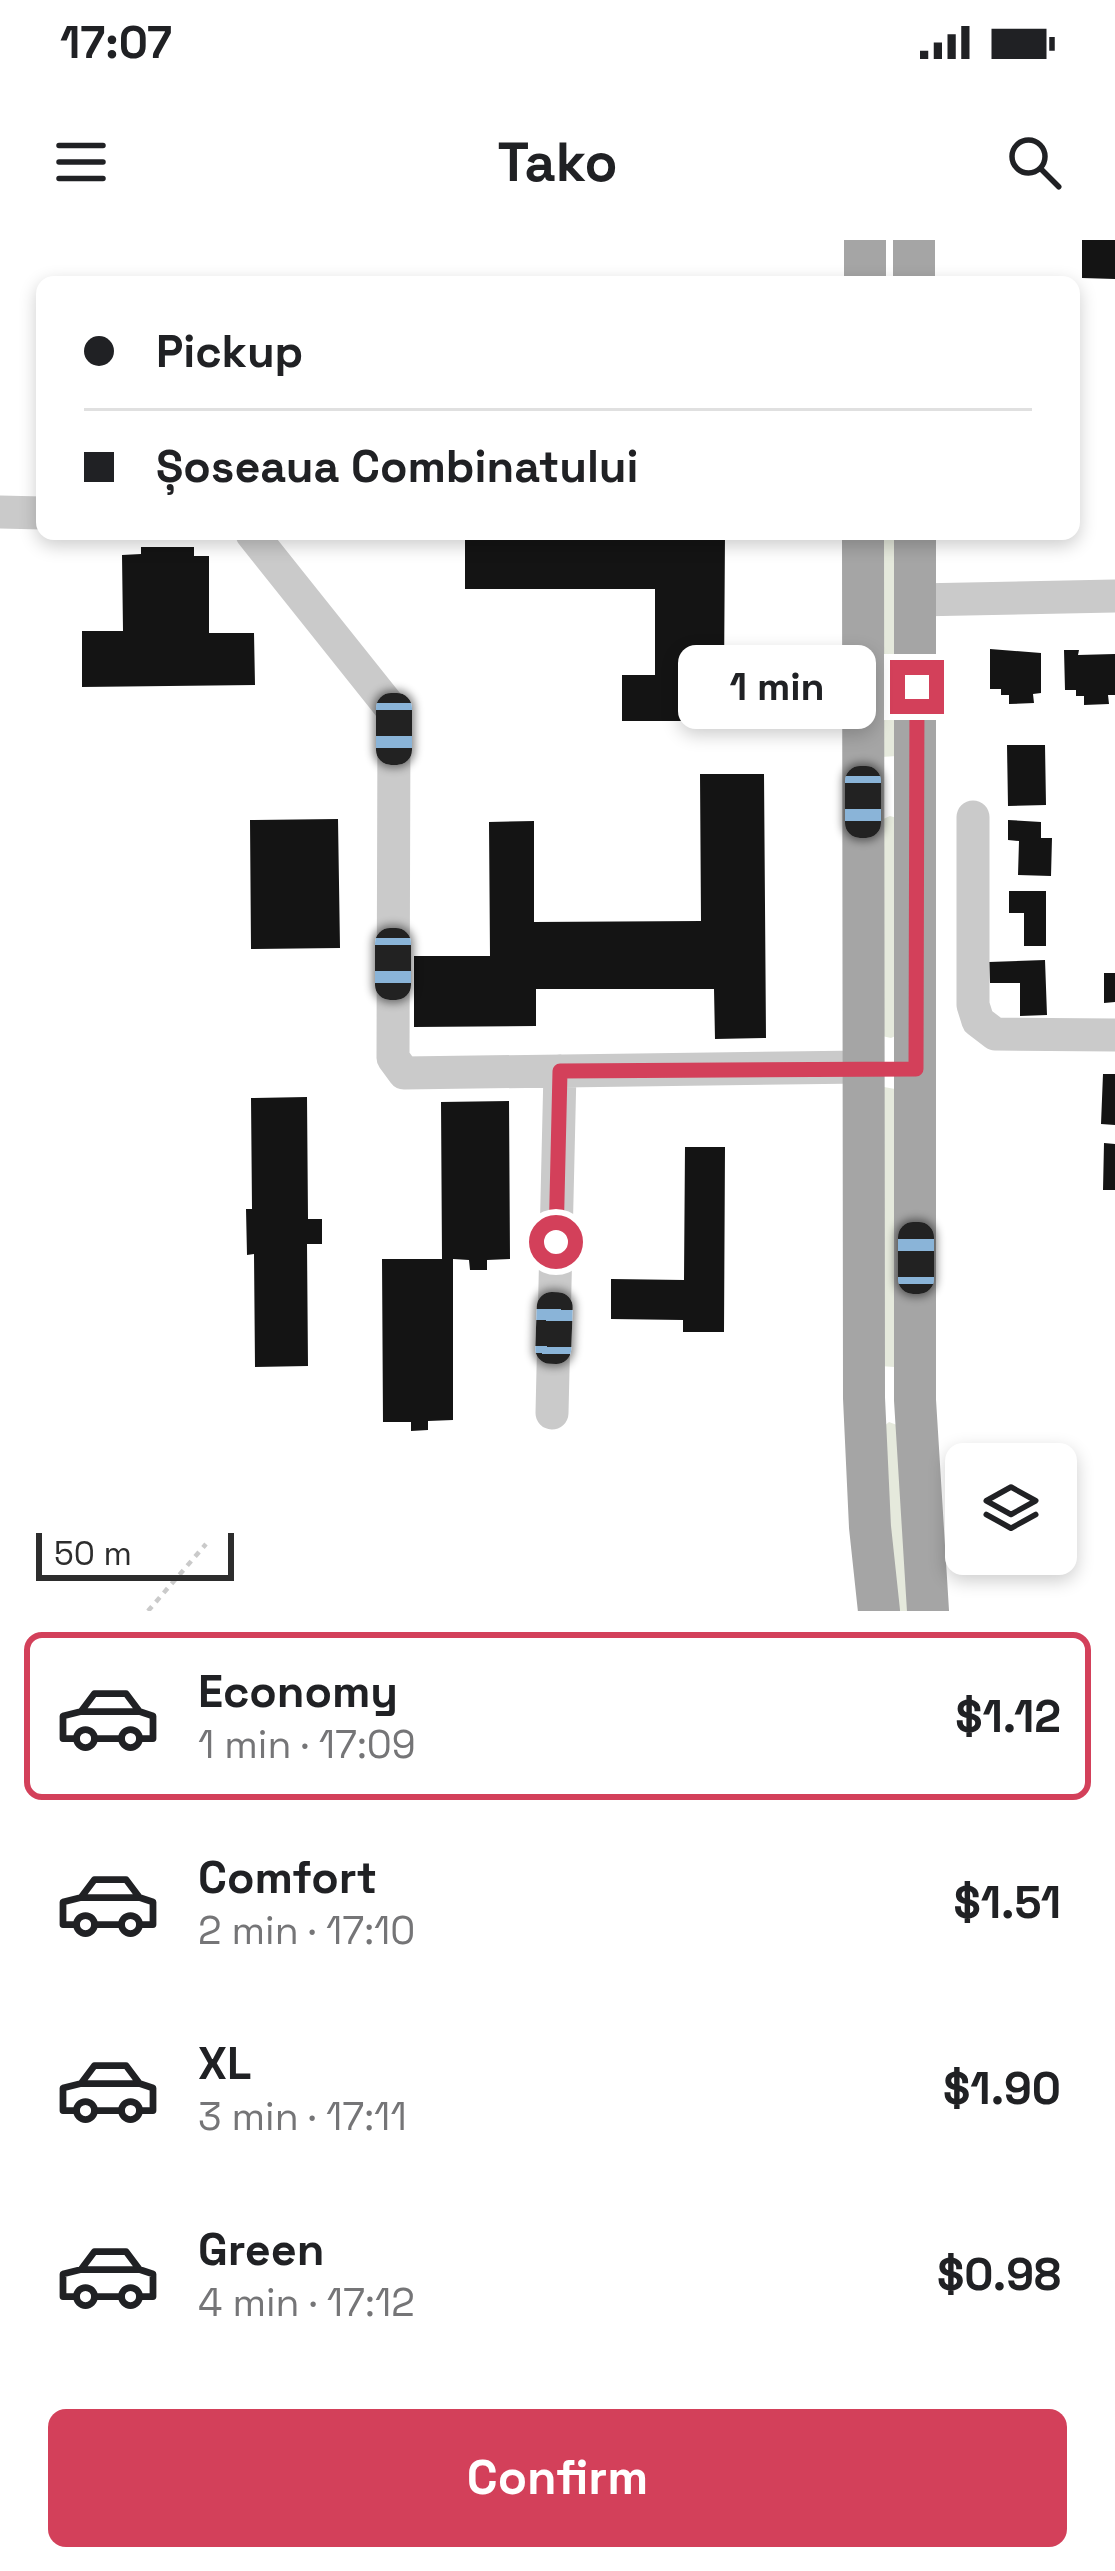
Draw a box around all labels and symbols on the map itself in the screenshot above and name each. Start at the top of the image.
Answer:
callout: 1 min [677,645,875,729]
route end [890,660,944,714]
car [376,693,412,765]
car [845,766,881,838]
car [375,928,411,1000]
route start [529,1215,583,1269]
car [898,1222,934,1294]
car [535,1291,573,1365]
scale bar [36,1527,234,1580]

